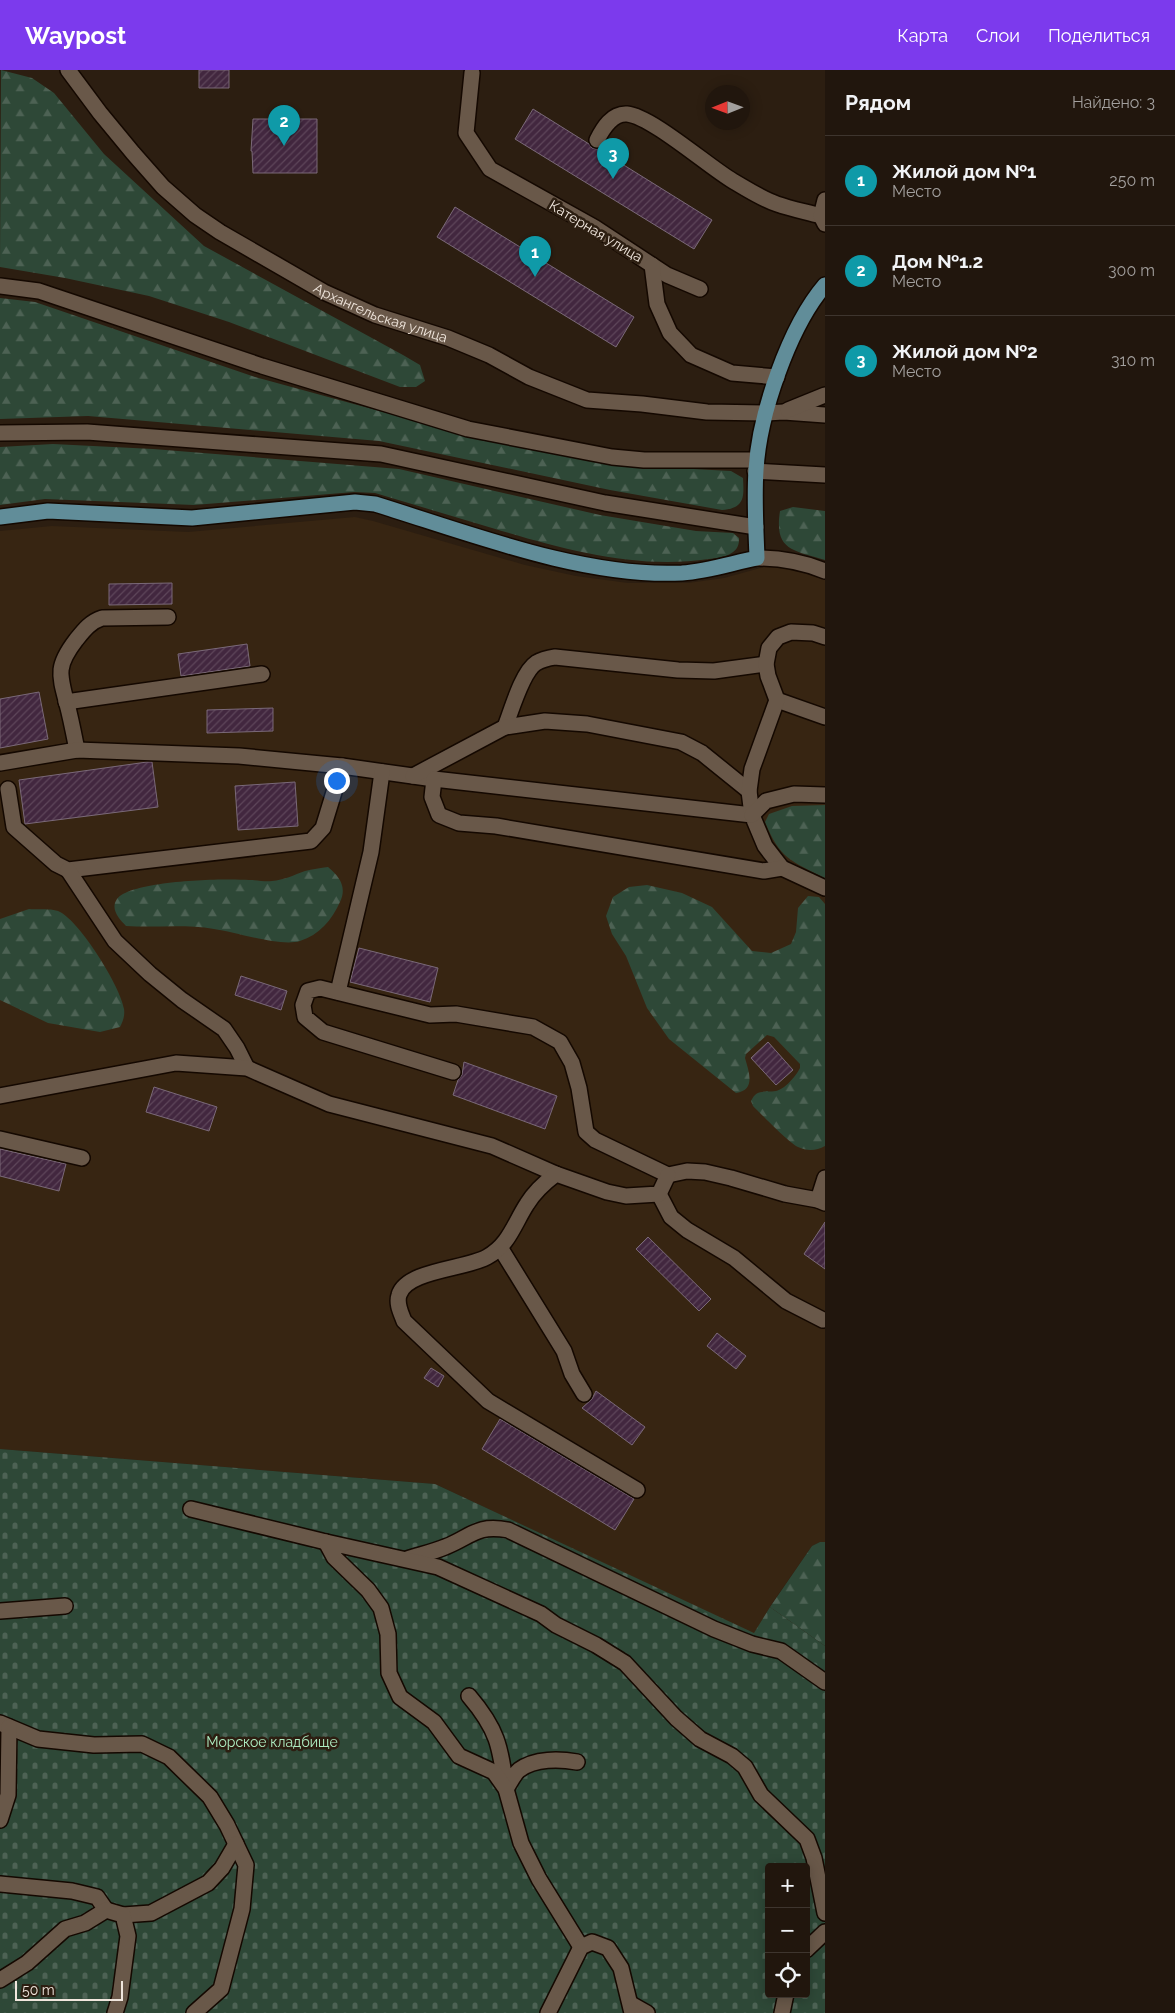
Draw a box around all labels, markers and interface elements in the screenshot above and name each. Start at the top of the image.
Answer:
text: Waypost [25,21,126,50]
text: Карта [897,25,948,46]
text: Слои [976,25,1020,46]
text: Поделиться [1048,25,1150,46]
north arrow [705,85,750,130]
text: Рядом [845,90,911,115]
text: Найдено: 3 [1072,93,1155,112]
pin: 2 [268,105,300,146]
pin: 3 [597,138,629,179]
text: Жилой дом №1 [892,160,1036,182]
text: 1 [857,171,865,190]
text: 250 m [1109,171,1155,190]
text: Место [892,182,941,201]
street label: Катерная улица [547,197,645,265]
pin: 1 [519,236,551,277]
text: Дом №1.2 [892,250,983,272]
text: 2 [856,261,866,280]
text: 300 m [1108,261,1155,280]
text: Место [892,272,941,291]
street label: Архангельская улица [311,280,450,345]
text: Жилой дом №2 [892,340,1038,362]
text: 3 [857,351,865,370]
text: 310 m [1111,351,1155,370]
text: Место [892,362,941,381]
your location [324,768,350,794]
park label: Морское кладбище [206,1734,338,1750]
map controls [765,1863,810,1998]
button: + [765,1863,810,1908]
button: − [765,1908,810,1953]
button: locate [765,1953,810,1998]
scale bar [15,1978,122,2001]
text: 50 m [22,1982,55,1998]

